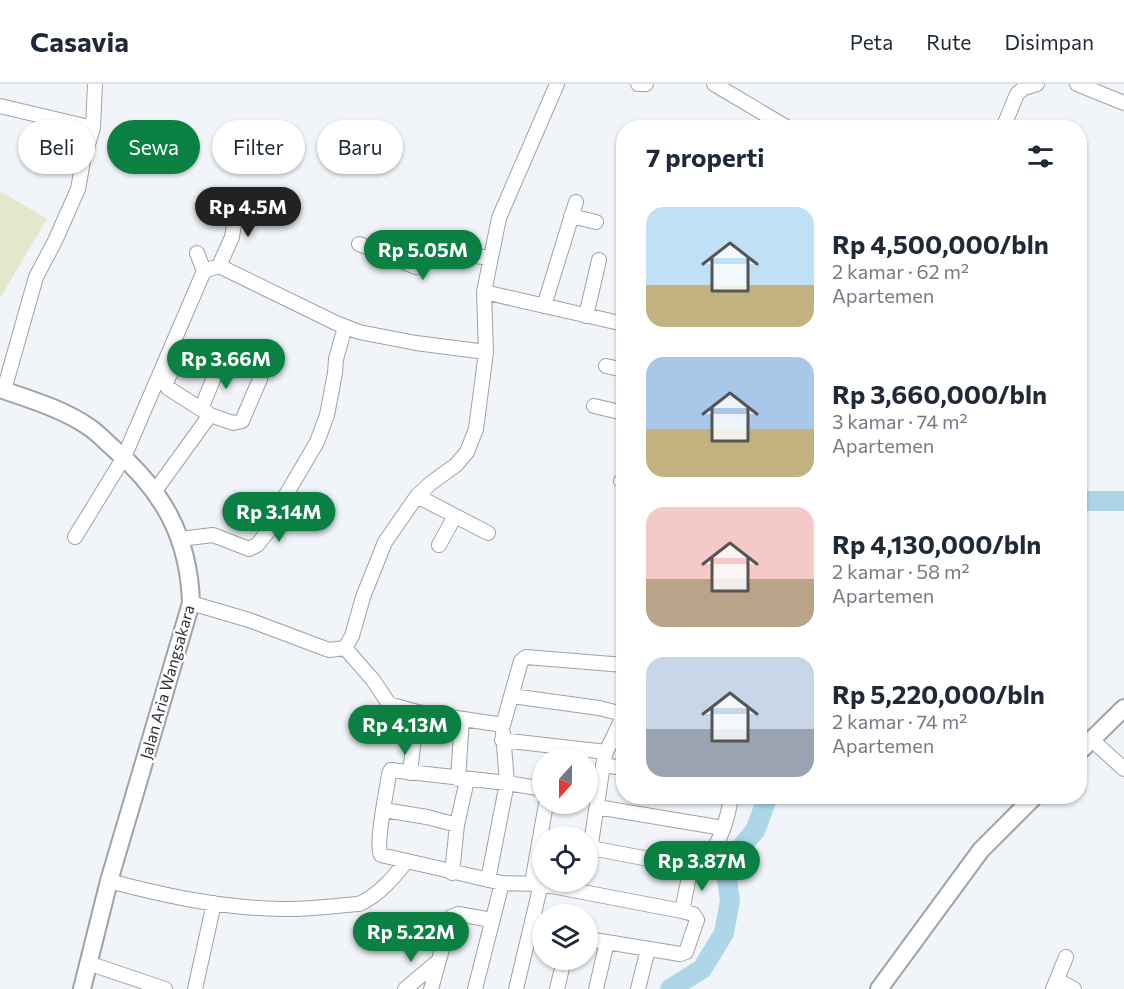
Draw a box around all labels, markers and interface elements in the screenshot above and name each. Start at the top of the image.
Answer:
text: Casavia [30,24,129,58]
text: Peta [850,29,893,54]
text: Rute [926,29,971,54]
text: Disimpan [1004,29,1094,54]
chip: Beli [18,120,95,174]
chip: Sewa [107,120,200,174]
chip: Filter [212,120,305,174]
chip: Baru [317,120,403,174]
icon: filters [1024,140,1057,173]
text: 7 properti [646,141,765,172]
pin: Rp 4.5M [193,187,303,238]
text: Rp 4.5M [209,194,287,218]
text: Rp 4,500,000/bln [832,228,1049,259]
pin: Rp 5.05M [361,230,485,281]
icon: home [694,231,766,303]
text: Rp 5.05M [378,237,468,261]
text: 2 kamar · 62 m² [832,259,969,283]
text: Apartemen [832,283,934,307]
pin: Rp 3.66M [164,339,288,390]
text: Rp 3.66M [181,346,271,370]
text: Rp 3,660,000/bln [832,378,1047,409]
icon: home [694,381,766,453]
text: 3 kamar · 74 m² [832,409,968,433]
text: Apartemen [832,433,934,457]
pin: Rp 3.14M [217,492,341,543]
text: Rp 3.14M [236,499,322,523]
text: Rp 4,130,000/bln [832,528,1041,559]
icon: home [694,531,766,603]
text: 2 kamar · 58 m² [832,559,969,583]
text: Apartemen [832,583,934,607]
street label: Jalan Aria Wangsakara [135,603,198,761]
text: Rp 5,220,000/bln [832,678,1045,709]
icon: home [694,681,766,753]
pin: Rp 4.13M [343,705,467,756]
text: 2 kamar · 74 m² [832,709,967,733]
text: Rp 4.13M [362,712,448,736]
text: Apartemen [832,733,934,757]
north arrow [532,748,598,814]
map controls [532,748,598,970]
button: locate [532,826,598,892]
pin: Rp 3.87M [640,841,764,892]
text: Rp 3.87M [658,848,746,872]
button: layers [532,904,598,970]
pin: Rp 5.22M [349,912,473,963]
text: Rp 5.22M [367,919,455,943]

